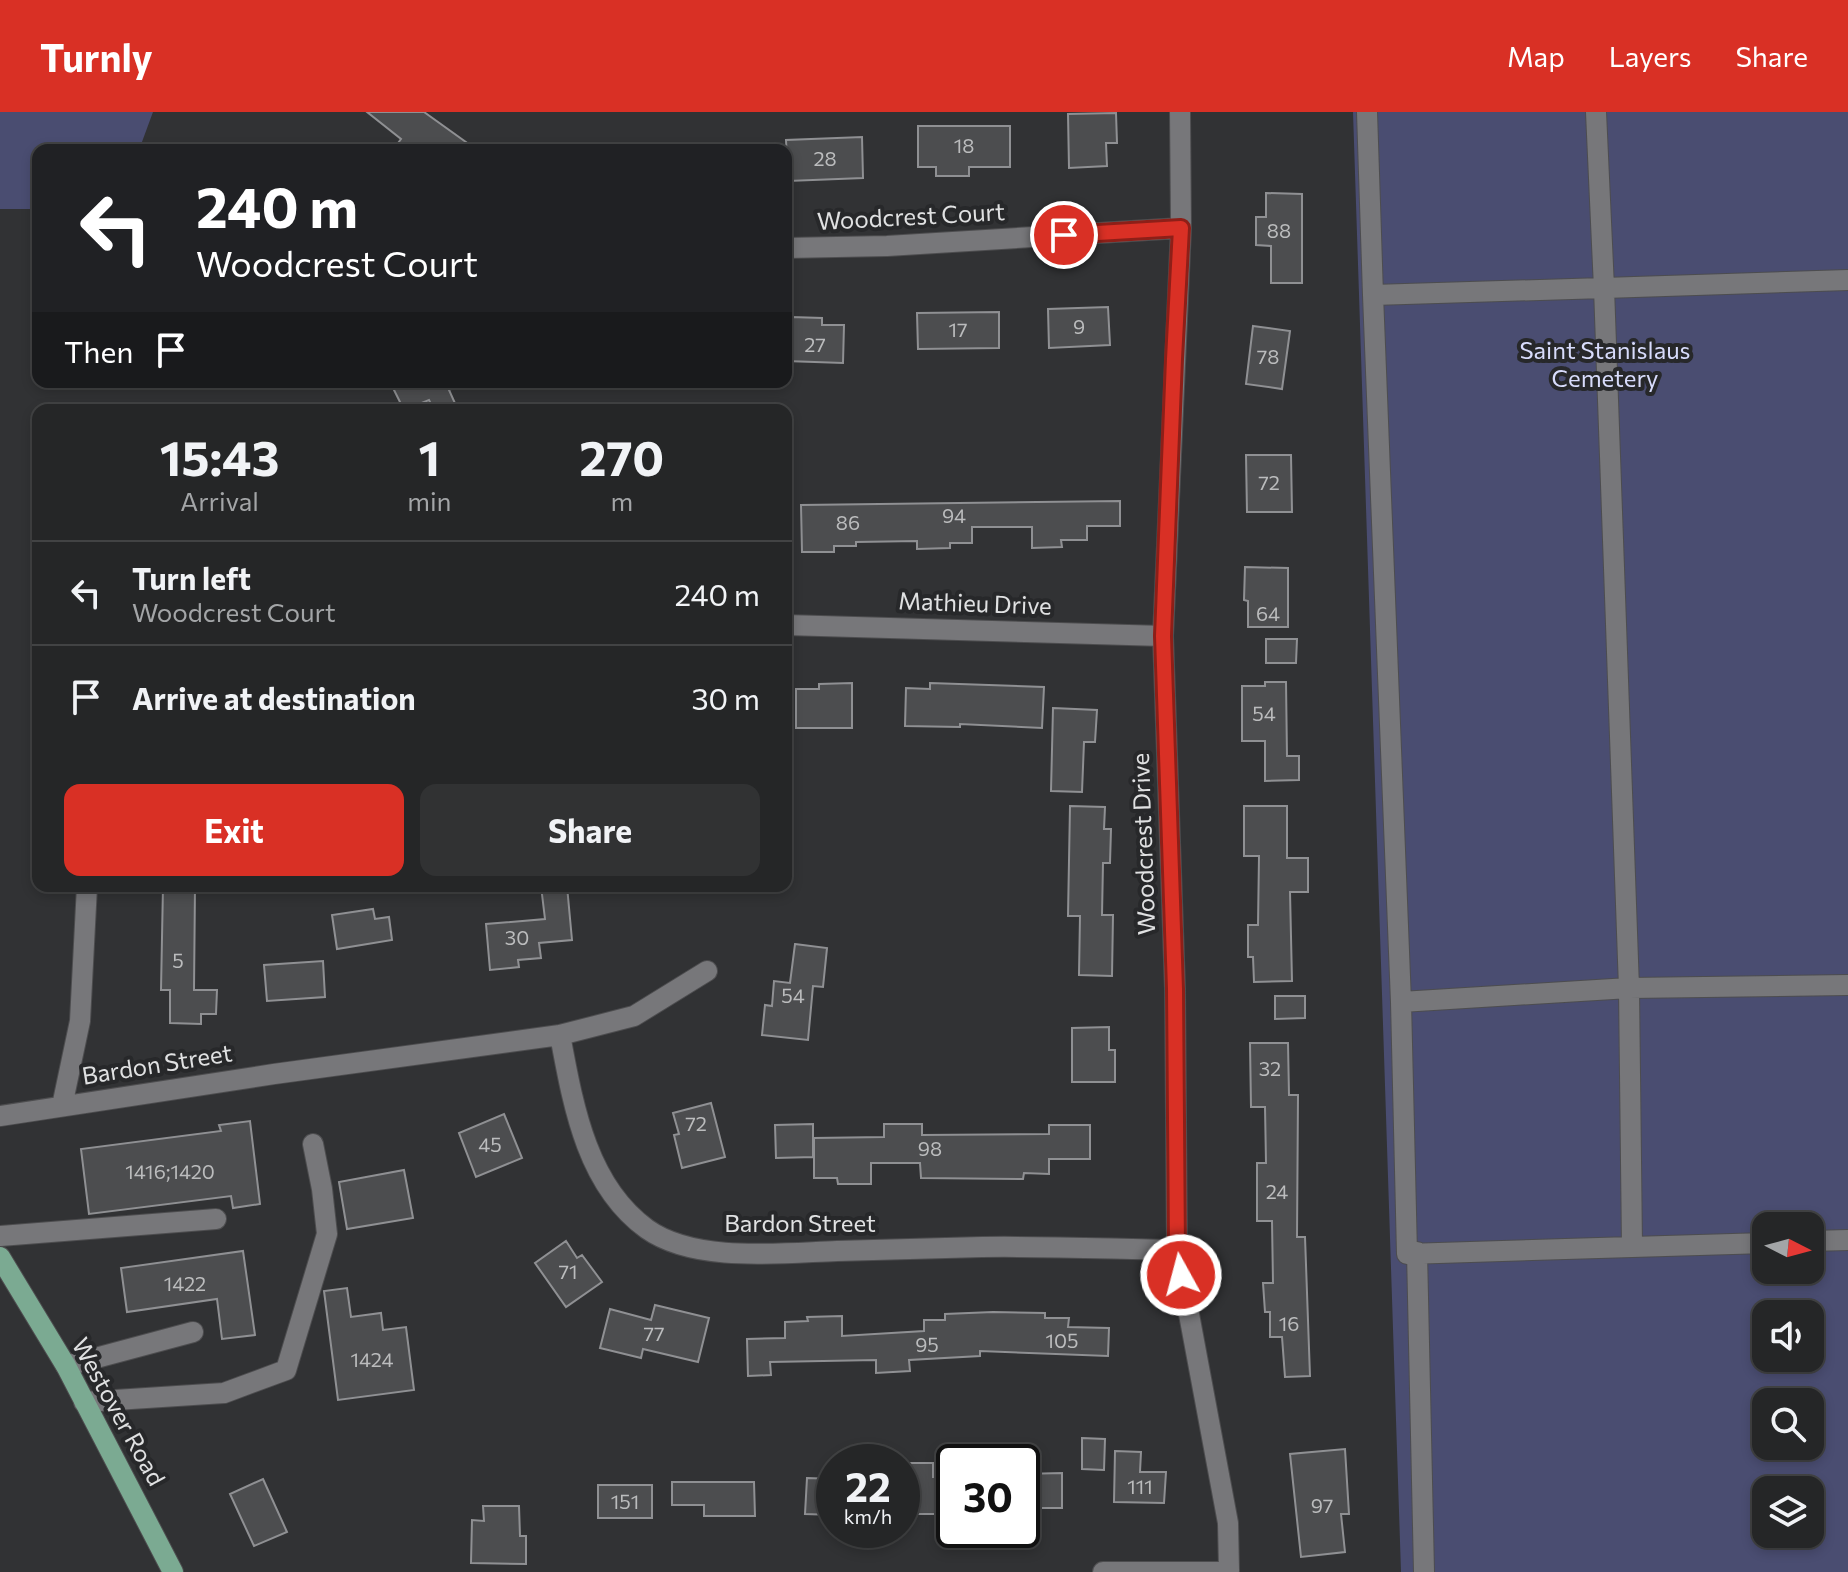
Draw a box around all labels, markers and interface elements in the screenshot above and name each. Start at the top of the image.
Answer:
text: Turnly [40,33,153,80]
text: Map [1507,39,1565,73]
text: Layers [1609,39,1691,73]
text: Share [1735,39,1808,73]
house number: 18 [954,133,974,157]
house number: 28 [813,146,837,170]
text: 240 m [196,171,358,240]
icon: left [64,176,168,280]
street label: Woodcrest Court [816,196,1006,235]
pin [1030,201,1098,269]
icon: arrive [1042,213,1086,257]
house number: 88 [1267,218,1291,242]
text: Woodcrest Court [196,240,478,284]
house number: 9 [1073,314,1085,338]
house number: 17 [948,317,968,341]
icon: arrive [149,328,193,372]
text: Then [64,332,133,369]
house number: 27 [804,332,826,356]
park label: Saint Stanislaus Cemetery [1519,335,1691,392]
house number: 78 [1257,344,1279,368]
text: 15:43 [160,427,280,486]
text: 1 [419,427,440,486]
text: 270 [579,427,664,486]
house number: 72 [1258,470,1280,494]
text: Arrival [180,485,259,516]
text: min [407,485,452,516]
text: m [610,485,633,516]
house number: 94 [942,503,966,527]
house number: 86 [836,510,860,534]
text: Turn left [132,559,251,596]
icon: left [64,571,108,615]
text: 240 m [674,575,760,612]
street label: Mathieu Drive [898,585,1052,620]
text: Woodcrest Court [132,596,336,627]
house number: 64 [1256,601,1280,625]
icon: arrive [64,675,108,719]
text: Arrive at destination [132,679,416,716]
text: 30 m [691,679,760,716]
house number: 54 [1252,701,1276,725]
street label: Woodcrest Drive [1125,752,1160,936]
button: Exit [64,784,404,876]
button: Share [420,784,760,876]
house number: 30 [505,925,529,949]
house number: 5 [172,948,184,972]
house number: 54 [781,983,805,1007]
street label: Bardon Street [80,1037,234,1090]
house number: 32 [1259,1056,1281,1080]
house number: 72 [685,1111,707,1135]
house number: 45 [478,1132,502,1156]
house number: 98 [918,1136,942,1160]
house number: 1416;1420 [125,1159,215,1183]
house number: 24 [1266,1179,1288,1203]
street label: Bardon Street [724,1208,876,1237]
north arrow [1752,1212,1824,1284]
map controls [1752,1212,1824,1548]
position arrow [1139,1233,1223,1317]
house number: 71 [558,1259,578,1283]
house number: 1422 [164,1271,206,1295]
button: sound [1752,1300,1824,1372]
house number: 16 [1279,1311,1299,1335]
house number: 77 [643,1321,665,1345]
house number: 105 [1045,1328,1079,1352]
street label: Westover Road [67,1332,172,1490]
house number: 95 [915,1332,939,1356]
house number: 1424 [350,1347,394,1371]
button: search [1752,1388,1824,1460]
speed limit sign: 30 [936,1444,1040,1548]
text: 22 [845,1461,891,1510]
house number: 111 [1127,1474,1153,1498]
button: layers [1752,1476,1824,1548]
house number: 151 [611,1489,639,1513]
house number: 97 [1311,1493,1333,1517]
text: km/h [844,1504,892,1528]

